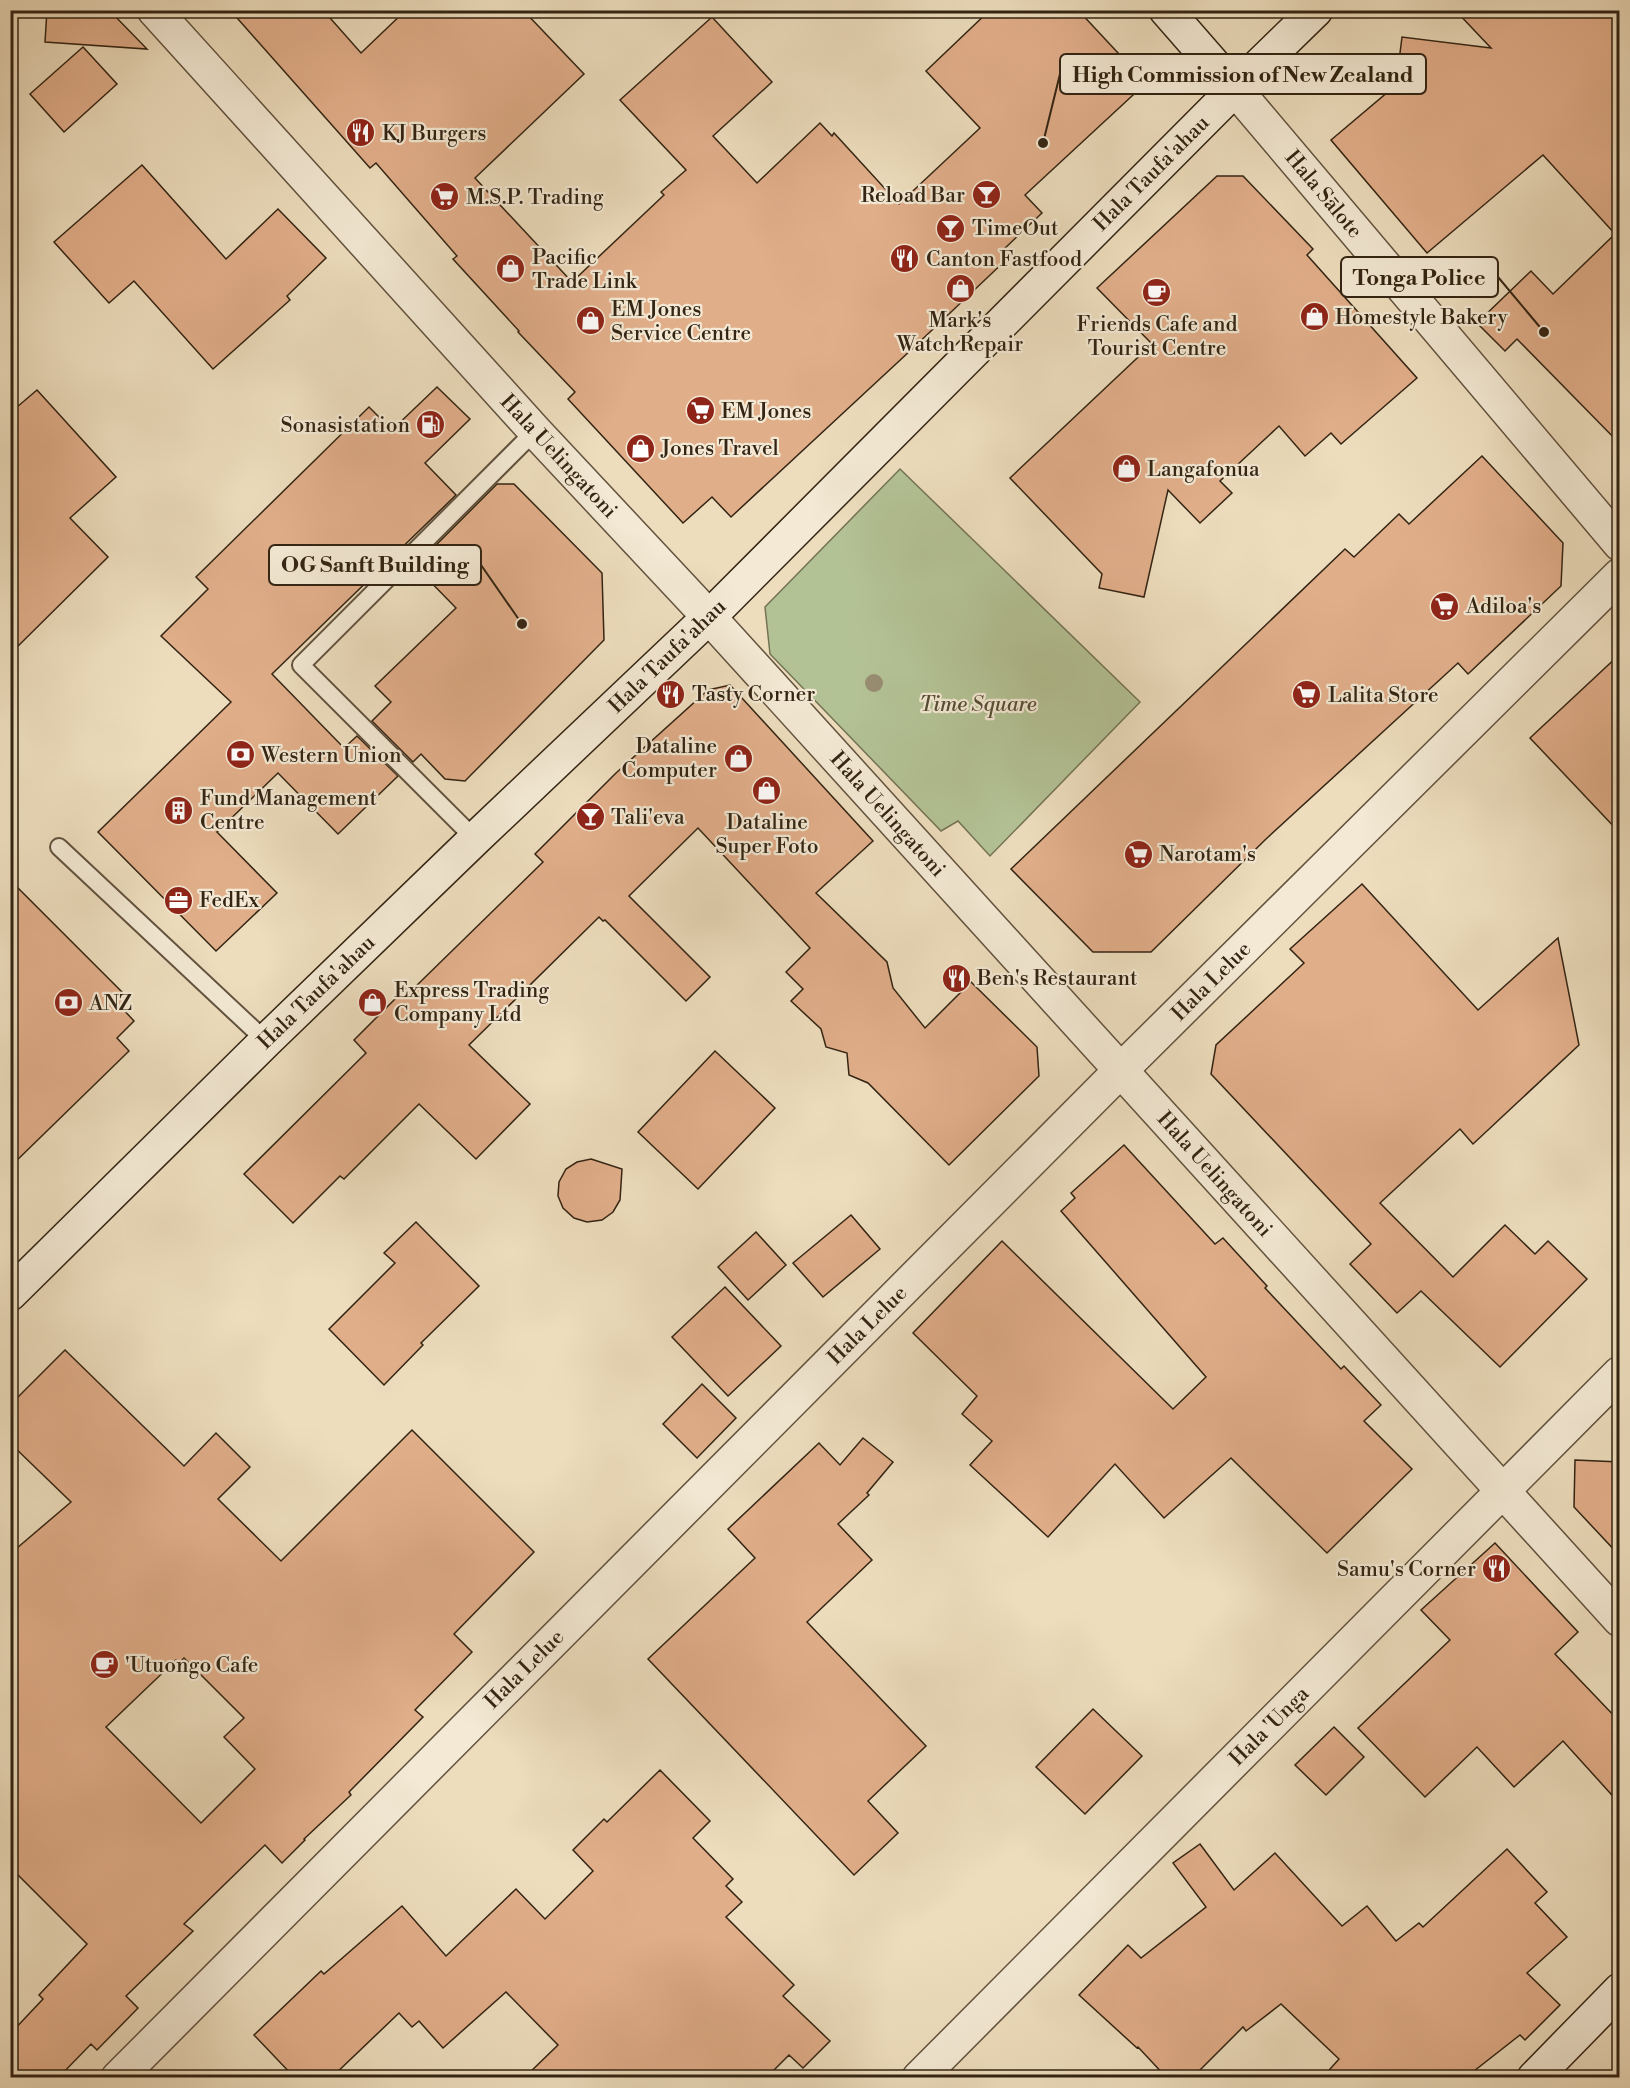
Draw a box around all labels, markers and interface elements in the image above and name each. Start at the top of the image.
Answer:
callout: High Commission of New Zealand [1060,54,1426,94]
text: High Commission of New Zealand [1072,62,1414,89]
street label: Hala Taufa'ahau [1088,110,1215,237]
restaurant icon: KJ Burgers [345,117,377,149]
place label: KJ Burgers [382,121,486,147]
street label: Hala Sālote [1279,145,1368,244]
bar icon: Reload Bar [970,179,1002,211]
supermarket icon: M.S.P. Trading [429,181,461,213]
place label: Reload Bar [861,183,965,209]
place label: M.S.P. Trading [466,185,604,211]
bar icon: TimeOut [935,212,967,244]
place label: TimeOut [972,216,1059,242]
restaurant icon: Canton Fastfood [889,243,921,275]
place label: Pacific Trade Link [532,245,638,295]
place label: Canton Fastfood [926,247,1082,273]
shop icon: Pacific Trade Link [495,253,527,285]
callout: Tonga Police [1341,257,1498,297]
text: Tonga Police [1353,265,1486,292]
shop icon: Mark's Watch Repair [944,273,976,305]
cafe icon: Friends Cafe and Tourist Centre [1141,277,1173,309]
place label: EM Jones Service Centre [611,297,751,347]
shop icon: Homestyle Bakery [1298,301,1330,333]
shop icon: EM Jones Service Centre [574,305,606,337]
place label: Homestyle Bakery [1335,305,1508,331]
place label: Mark's Watch Repair [896,308,1023,358]
place label: Friends Cafe and Tourist Centre [1077,312,1237,362]
street label: Hala Uelingatoni [494,389,622,524]
supermarket icon: EM Jones [684,395,716,427]
place label: EM Jones [721,399,812,425]
fuel station icon: Sonasistation [415,409,447,441]
place label: Sonasistation [280,413,410,439]
shop icon: Jones Travel [624,432,656,464]
place label: Jones Travel [660,436,779,462]
shop icon: Langafonua [1110,453,1142,485]
place label: Langafonua [1147,457,1260,483]
callout: OG Sanft Building [269,545,481,585]
text: OG Sanft Building [281,552,470,579]
supermarket icon: Adiloa's [1429,590,1461,622]
street label: Hala Taufa'ahau [603,594,732,719]
place label: Adiloa's [1465,594,1541,620]
restaurant icon: Tasty Corner [655,678,687,710]
supermarket icon: Lalita Store [1291,679,1323,711]
place label: Tasty Corner [692,682,815,708]
place label: Lalita Store [1328,683,1439,709]
park label: Time Square [919,692,1037,718]
place label: Dataline Computer [621,734,717,784]
bank icon: Western Union [224,739,256,771]
shop icon: Dataline Computer [722,742,754,774]
place label: Western Union [260,743,402,769]
street label: Hala Uelingatoni [824,746,951,883]
shop icon: Dataline Super Foto [751,775,783,807]
place label: Fund Management Centre [200,786,377,836]
building icon: Fund Management Centre [163,794,195,826]
bar icon: Tali'eva [574,801,606,833]
place label: Tali'eva [611,805,685,831]
place label: Dataline Super Foto [715,810,819,860]
supermarket icon: Narotam's [1122,838,1154,870]
place label: Narotam's [1159,842,1256,868]
office icon: FedEx [162,884,194,916]
place label: FedEx [199,888,259,914]
street label: Hala Taufa'ahau [252,930,381,1055]
street label: Hala Lelue [1166,936,1257,1027]
restaurant icon: Ben's Restaurant [940,962,972,994]
place label: Ben's Restaurant [976,966,1138,992]
place label: Express Trading Company Ltd [394,978,549,1028]
shop icon: Express Trading Company Ltd [357,986,389,1018]
bank icon: ANZ [52,987,84,1019]
place label: ANZ [88,991,132,1017]
street label: Hala Uelingatoni [1151,1106,1278,1243]
street label: Hala Lelue [822,1280,913,1371]
restaurant icon: Samu's Corner [1481,1553,1513,1585]
place label: Samu's Corner [1337,1557,1476,1583]
street label: Hala Lelue [479,1624,570,1715]
cafe icon: 'Utuongo Cafe [88,1649,120,1681]
place label: 'Utuongo Cafe [125,1653,258,1679]
street label: Hala 'Unga [1224,1681,1315,1772]

